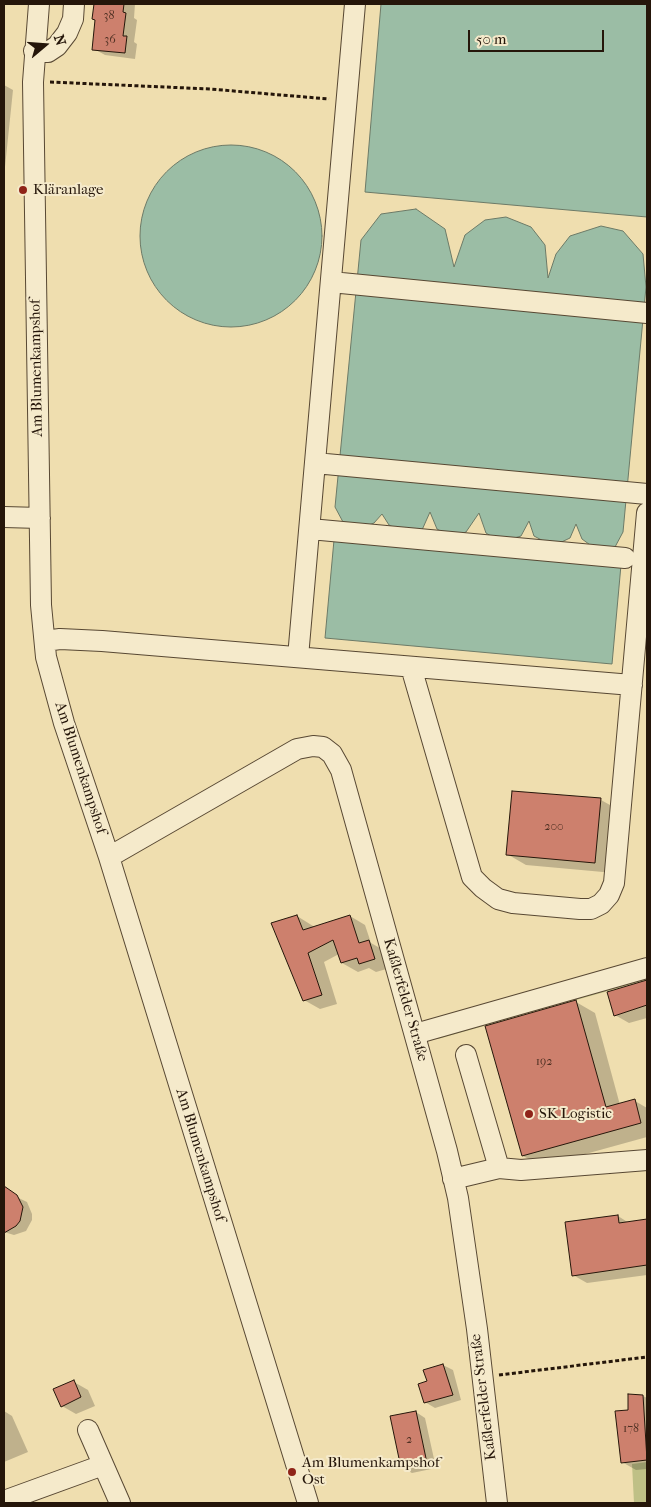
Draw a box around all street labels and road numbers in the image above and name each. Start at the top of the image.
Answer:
street label: Am Blumenkampshof [27,299,47,437]
street label: Am Blumenkampshof [50,700,110,836]
street label: Kaßlerfelder Straße [379,936,431,1064]
street label: Am Blumenkampshof [171,1087,229,1223]
street label: Kaßlerfelder Straße [467,1333,501,1461]

